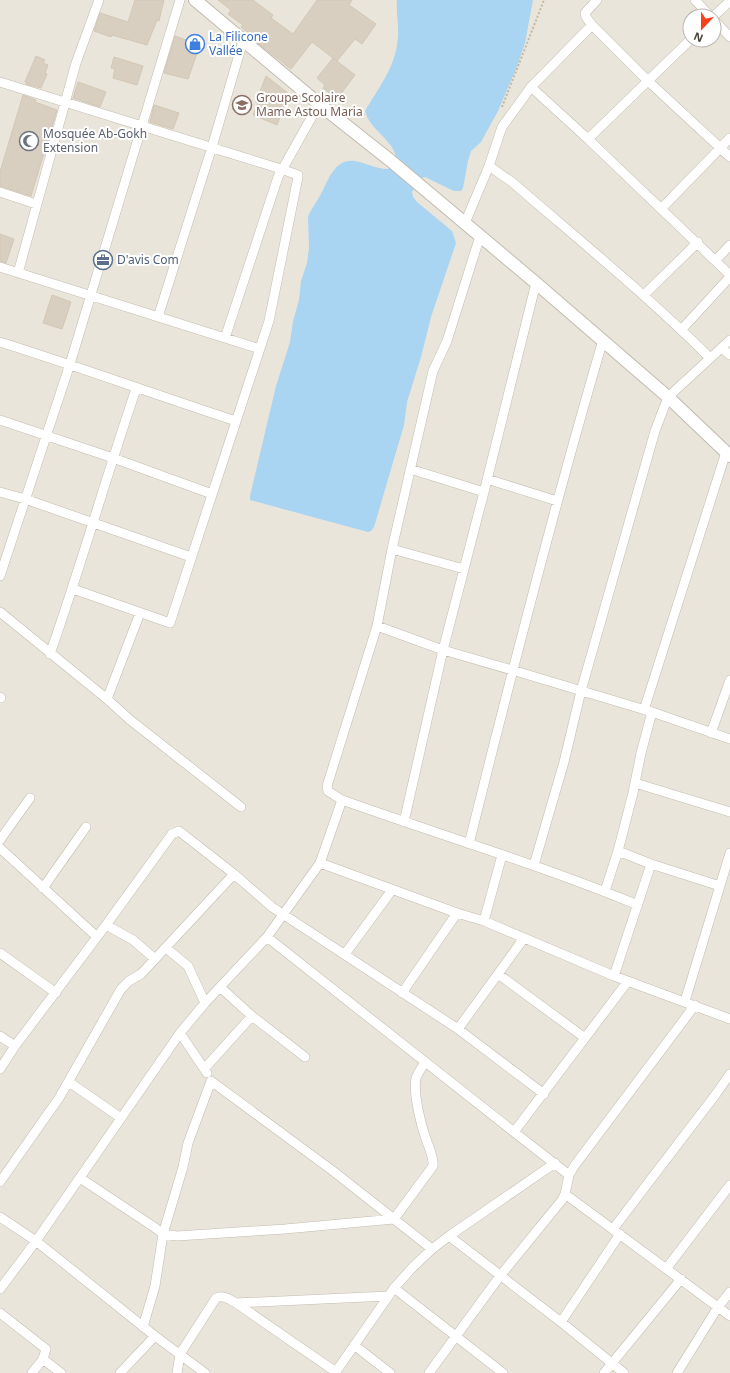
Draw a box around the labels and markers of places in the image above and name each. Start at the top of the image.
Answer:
place label: La Filicone Vallée [209,28,268,59]
shop icon: La Filicone Vallée [184,33,206,55]
place label: Groupe Scolaire Mame Astou Maria [256,89,363,120]
school or university icon: Groupe Scolaire Mame Astou Maria [231,94,253,116]
place label: Mosquée Ab-Gokh Extension [43,125,147,156]
mosque icon: Mosquée Ab-Gokh Extension [18,130,40,152]
office icon: D'avis Com [92,249,114,271]
place label: D'avis Com [117,251,179,268]

